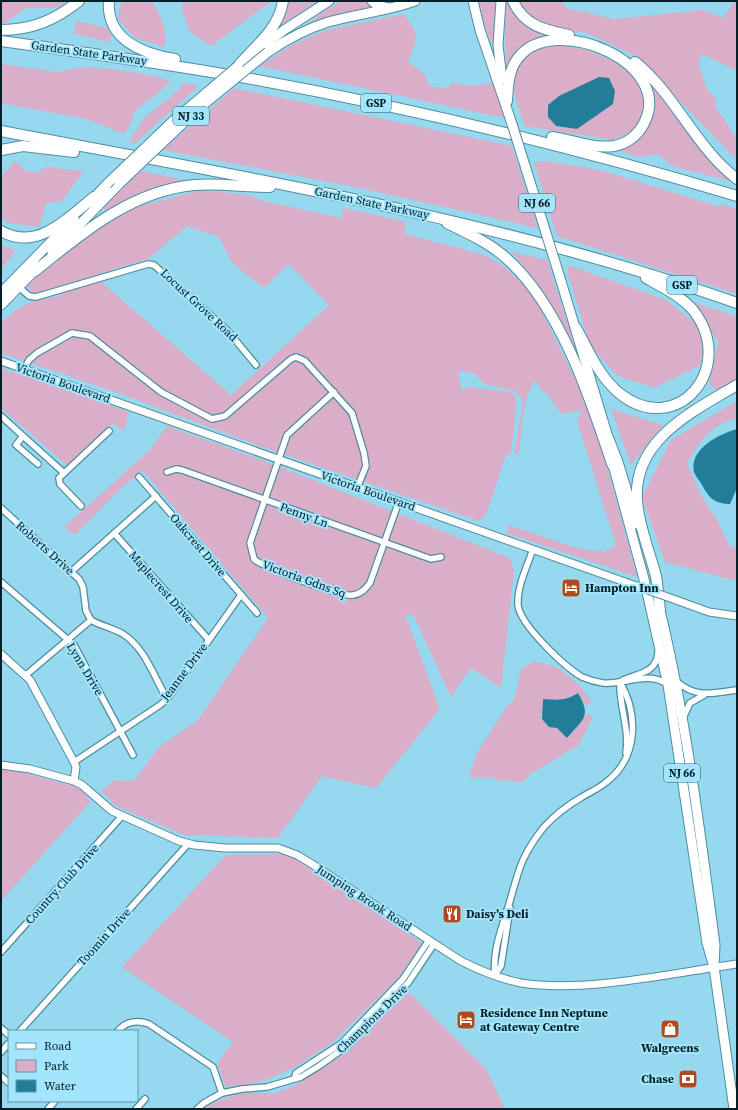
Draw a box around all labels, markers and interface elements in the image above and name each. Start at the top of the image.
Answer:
street label: Garden State Parkway [30,37,149,69]
road number: GSP [361,94,391,112]
road number: NJ 33 [173,107,209,125]
street label: Garden State Parkway [313,183,432,223]
road number: NJ 66 [519,194,555,212]
street label: Locust Grove Road [157,265,241,345]
road number: GSP [667,276,697,294]
street label: Victoria Boulevard [13,359,113,407]
street label: Victoria Boulevard [318,467,418,515]
street label: Penny Ln [278,499,330,531]
street label: Oakcrest Drive [166,510,230,580]
street label: Roberts Drive [12,518,78,578]
street label: Maplecrest Drive [125,547,197,627]
street label: Victoria Gdns Sq [260,556,349,602]
hotel icon: Hampton Inn [560,577,582,599]
place label: Hampton Inn [585,580,659,596]
street label: Lynn Drive [63,640,107,698]
street label: Jeanne Drive [156,640,211,705]
road number: NJ 66 [664,764,700,782]
street label: Country Club Drive [22,840,102,928]
street label: Jumping Brook Road [312,861,415,935]
restaurant icon: Daisy's Deli [441,903,463,925]
street label: Toomin Drive [74,905,134,969]
place label: Daisy's Deli [466,906,529,922]
street label: Champions Drive [333,981,411,1057]
place label: Residence Inn Neptune at Gateway Centre [480,1005,608,1035]
hotel icon: Residence Inn Neptune at Gateway Centre [455,1009,477,1031]
shop icon: Walgreens [659,1018,681,1040]
legend [8,1030,138,1102]
text: Road [44,1038,71,1054]
place label: Walgreens [641,1040,700,1056]
text: Park [44,1058,69,1074]
bank icon: Chase [677,1068,699,1090]
place label: Chase [641,1071,674,1087]
text: Water [44,1078,76,1094]

